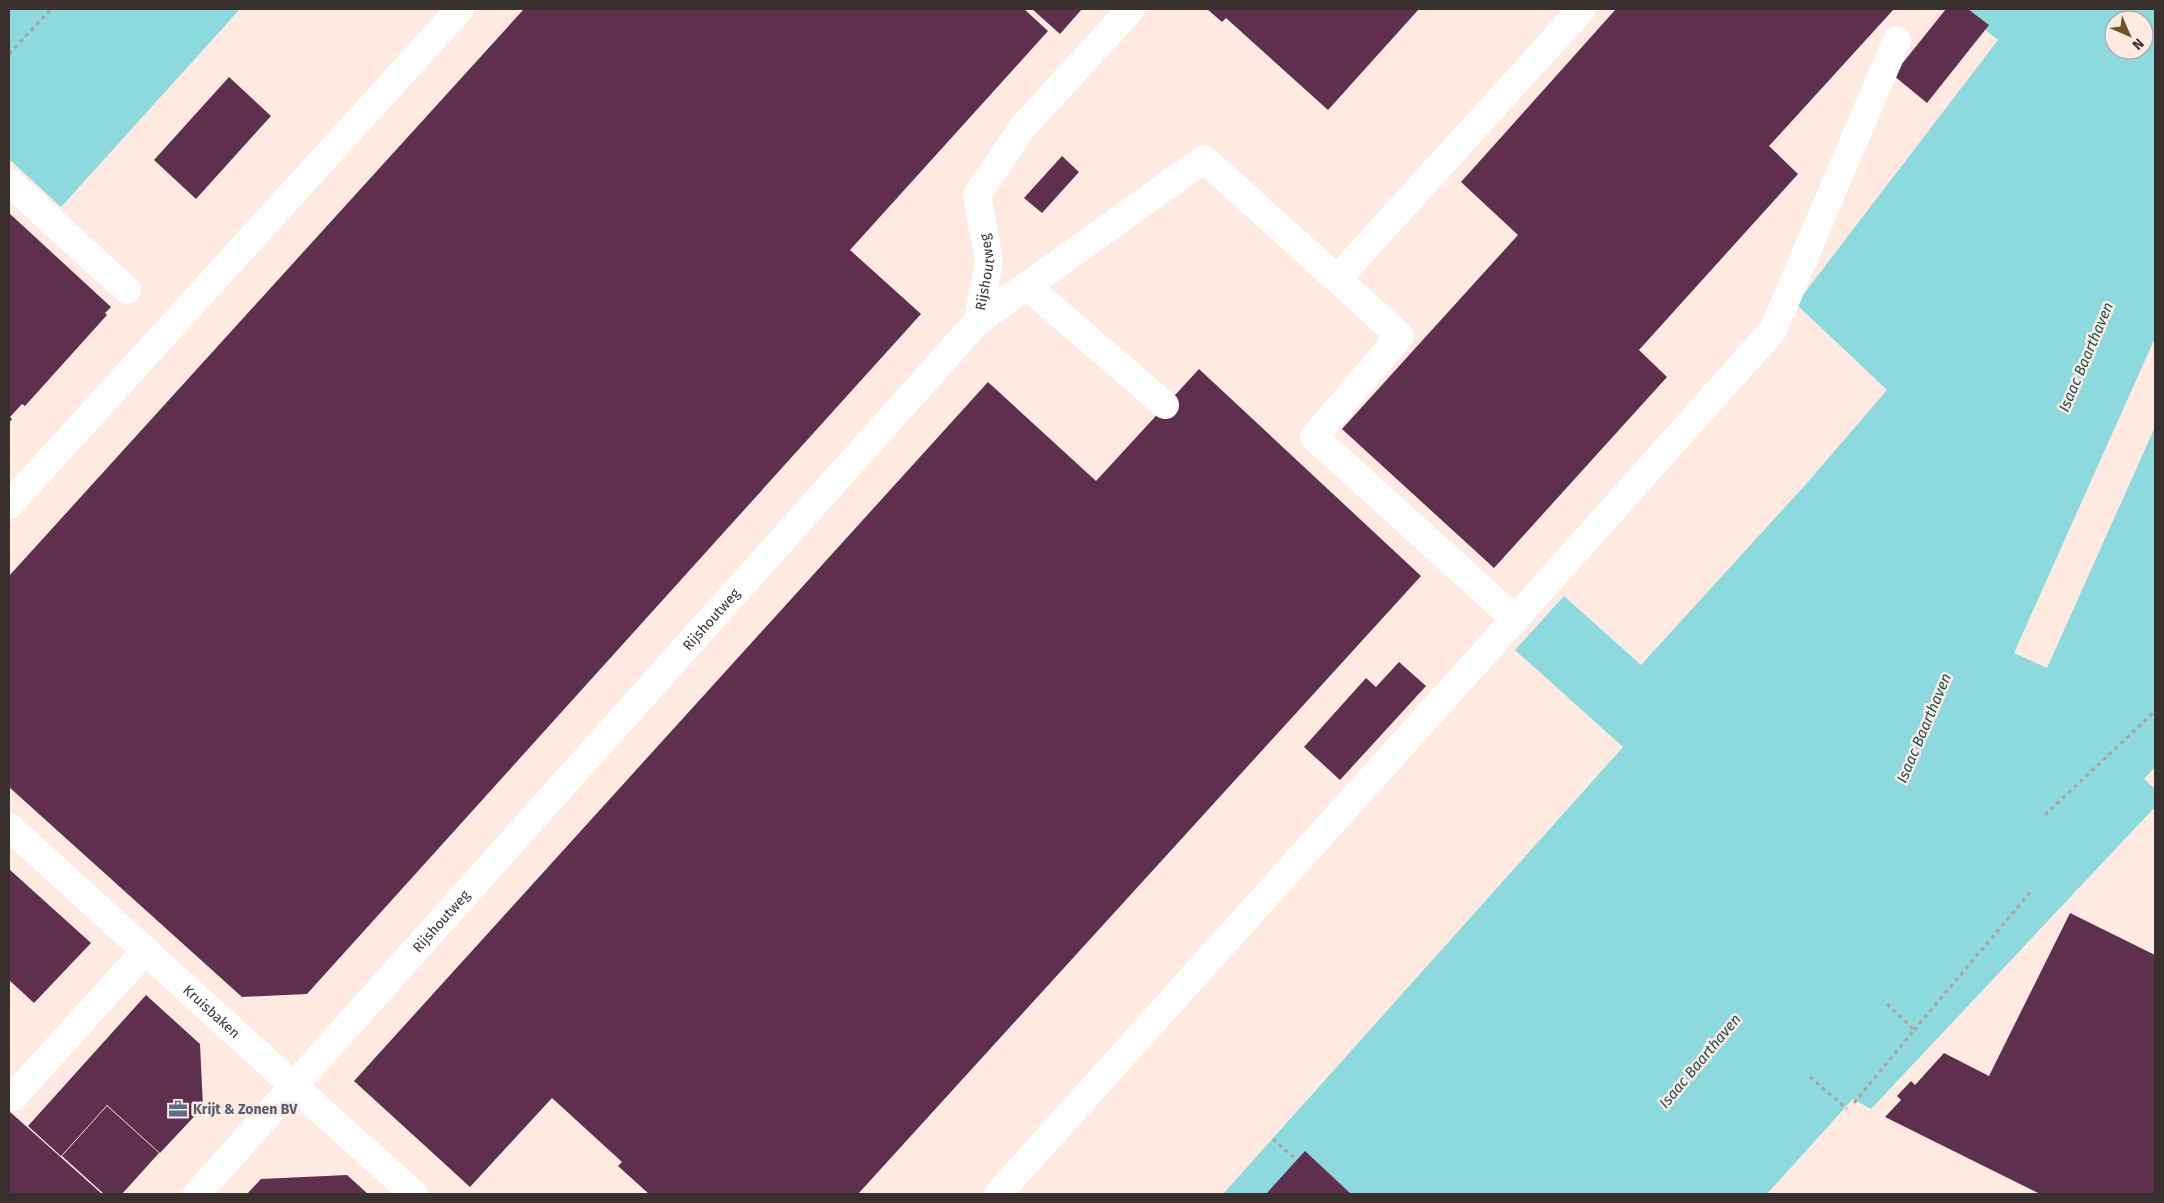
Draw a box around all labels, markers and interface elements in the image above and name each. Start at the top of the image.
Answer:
north arrow [2104,10,2154,60]
text: N [2129,35,2147,53]
street label: Rijshoutweg [972,232,998,312]
water label: Isaac Baarthaven [2055,299,2117,415]
street label: Rijshoutweg [679,584,744,654]
water label: Isaac Baarthaven [1893,670,1955,786]
street label: Rijshoutweg [409,886,474,956]
street label: Kruisbaken [180,981,244,1042]
water label: Isaac Baarthaven [1655,1010,1745,1112]
office icon: Krijt & Zonen BV [167,1098,189,1120]
place label: Krijt & Zonen BV [193,1101,298,1118]

